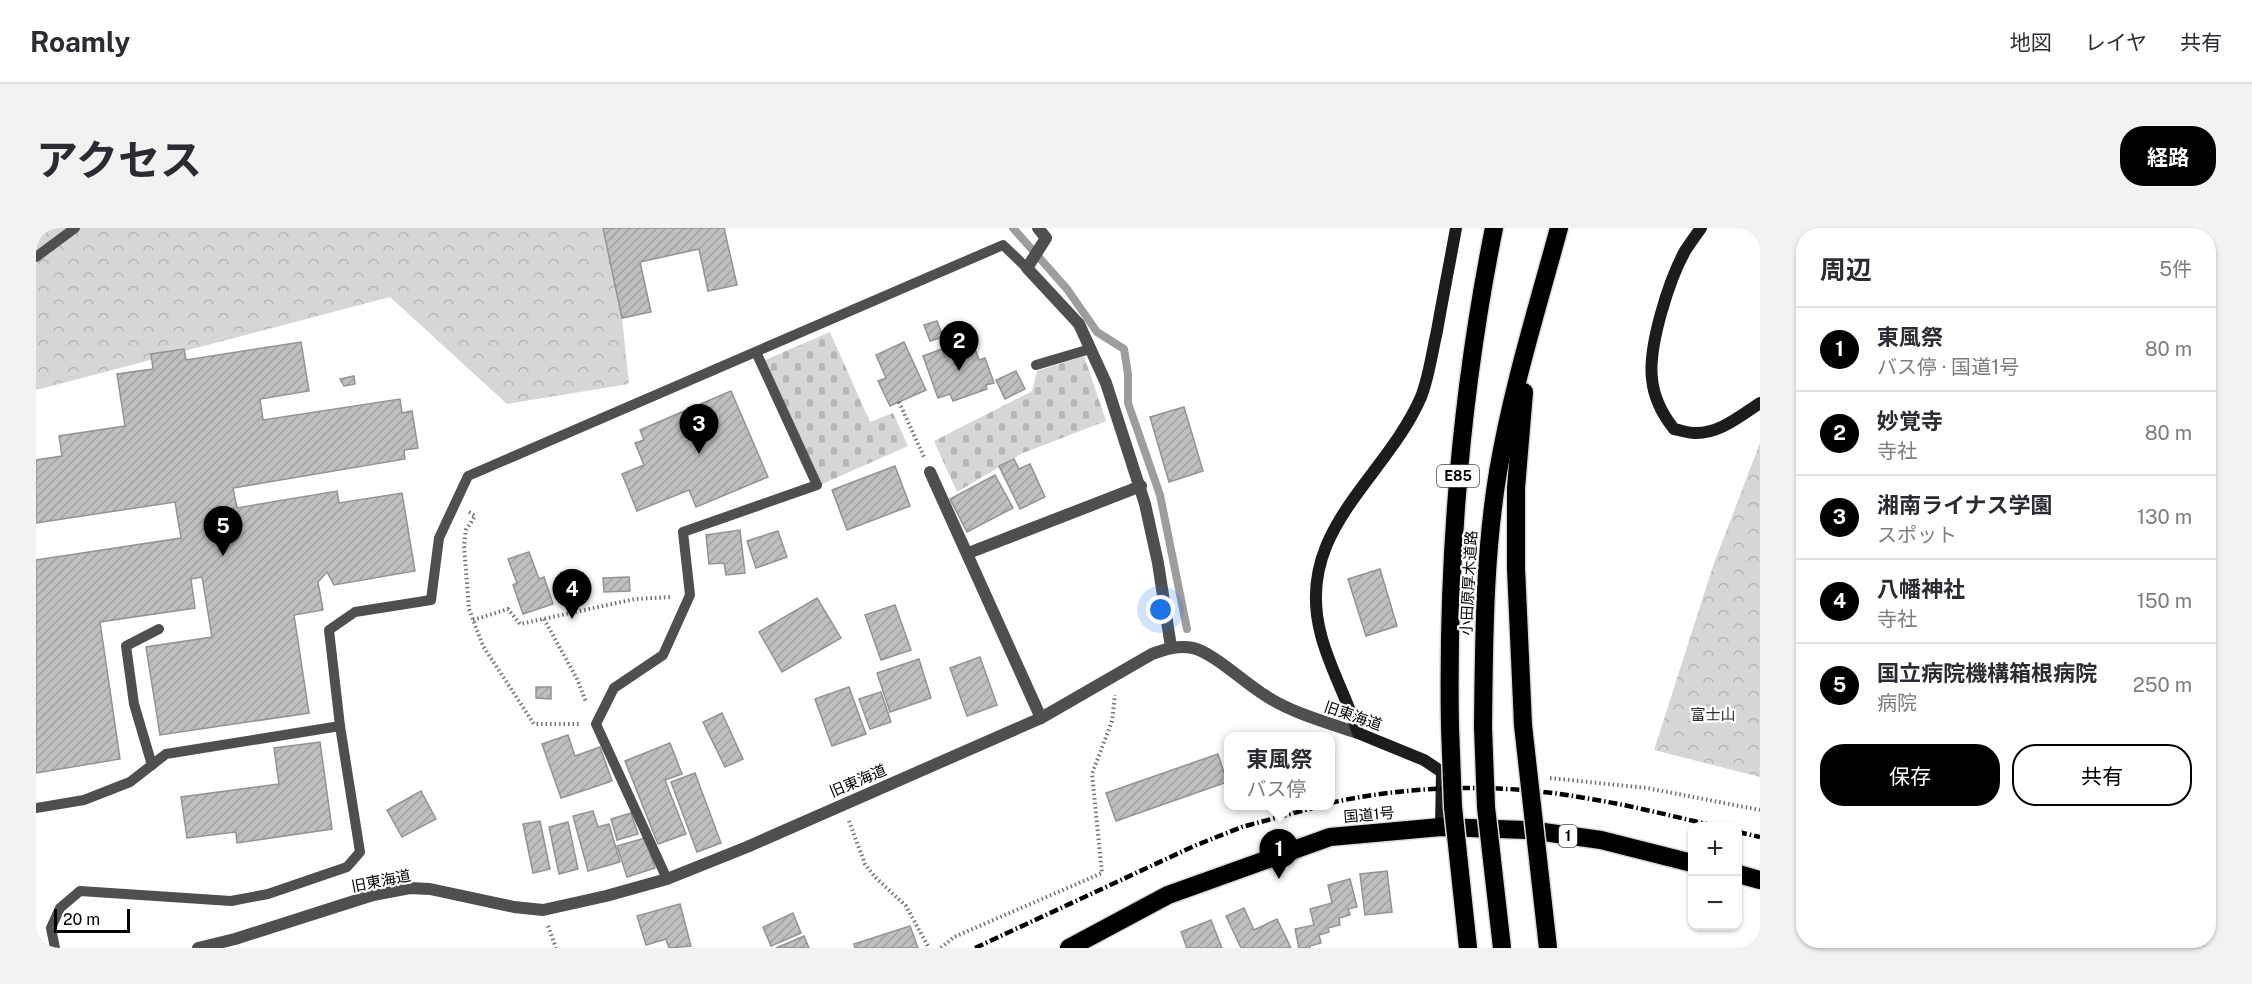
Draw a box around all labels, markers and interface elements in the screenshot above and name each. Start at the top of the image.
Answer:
text: Roamly [30,25,130,58]
text: 地図 [2010,30,2052,55]
text: レイヤ [2085,30,2147,55]
text: 共有 [2180,30,2222,55]
button: 経路 [2120,126,2216,186]
text: アクセス [36,135,202,184]
text: 周辺 [1820,254,1872,285]
text: 5件 [2159,257,2192,281]
pin: 2 [940,322,978,371]
text: 東風祭 [1877,324,1943,350]
text: 1 [1835,337,1844,361]
text: 80 m [2145,337,2192,361]
text: バス停 · 国道1号 [1877,355,2019,379]
pin: 3 [680,404,718,454]
text: 妙覚寺 [1877,408,1943,434]
text: 2 [1833,421,1846,445]
text: 80 m [2145,421,2192,445]
text: 寺社 [1877,439,1917,463]
road number: E85 [1437,465,1479,487]
text: 湘南ライナス学園 [1877,492,2053,518]
text: 3 [1833,505,1846,529]
text: 130 m [2137,505,2192,529]
pin: 5 [204,506,243,556]
text: スポット [1877,523,1957,547]
street label: 小田原厚木道路 [1457,530,1480,636]
pin: 4 [552,570,592,619]
text: 八幡神社 [1877,576,1965,602]
text: 4 [1833,589,1846,613]
text: 150 m [2137,589,2192,613]
your location [1146,595,1175,624]
text: 寺社 [1877,607,1917,631]
text: 国立病院機構箱根病院 [1877,660,2097,686]
text: 5 [1833,673,1846,697]
text: 250 m [2133,673,2192,697]
text: 病院 [1877,691,1917,715]
street label: 旧東海道 [1322,698,1384,733]
park label: 富士山 [1690,706,1736,723]
popup [1224,732,1335,810]
button: 保存 [1820,744,2000,806]
button: 共有 [2012,744,2192,806]
text: 東風祭 [1246,746,1313,772]
street label: 旧東海道 [827,761,889,800]
text: バス停 [1246,777,1306,801]
street label: 国道1号 [1343,804,1395,825]
map controls [1688,822,1742,930]
button: + [1688,822,1742,876]
road number: 1 [1559,825,1577,847]
pin: 1 [1260,830,1298,879]
street label: 旧東海道 [350,866,412,895]
button: − [1688,876,1742,930]
scale bar [54,906,130,934]
text: 20 m [63,910,100,929]

